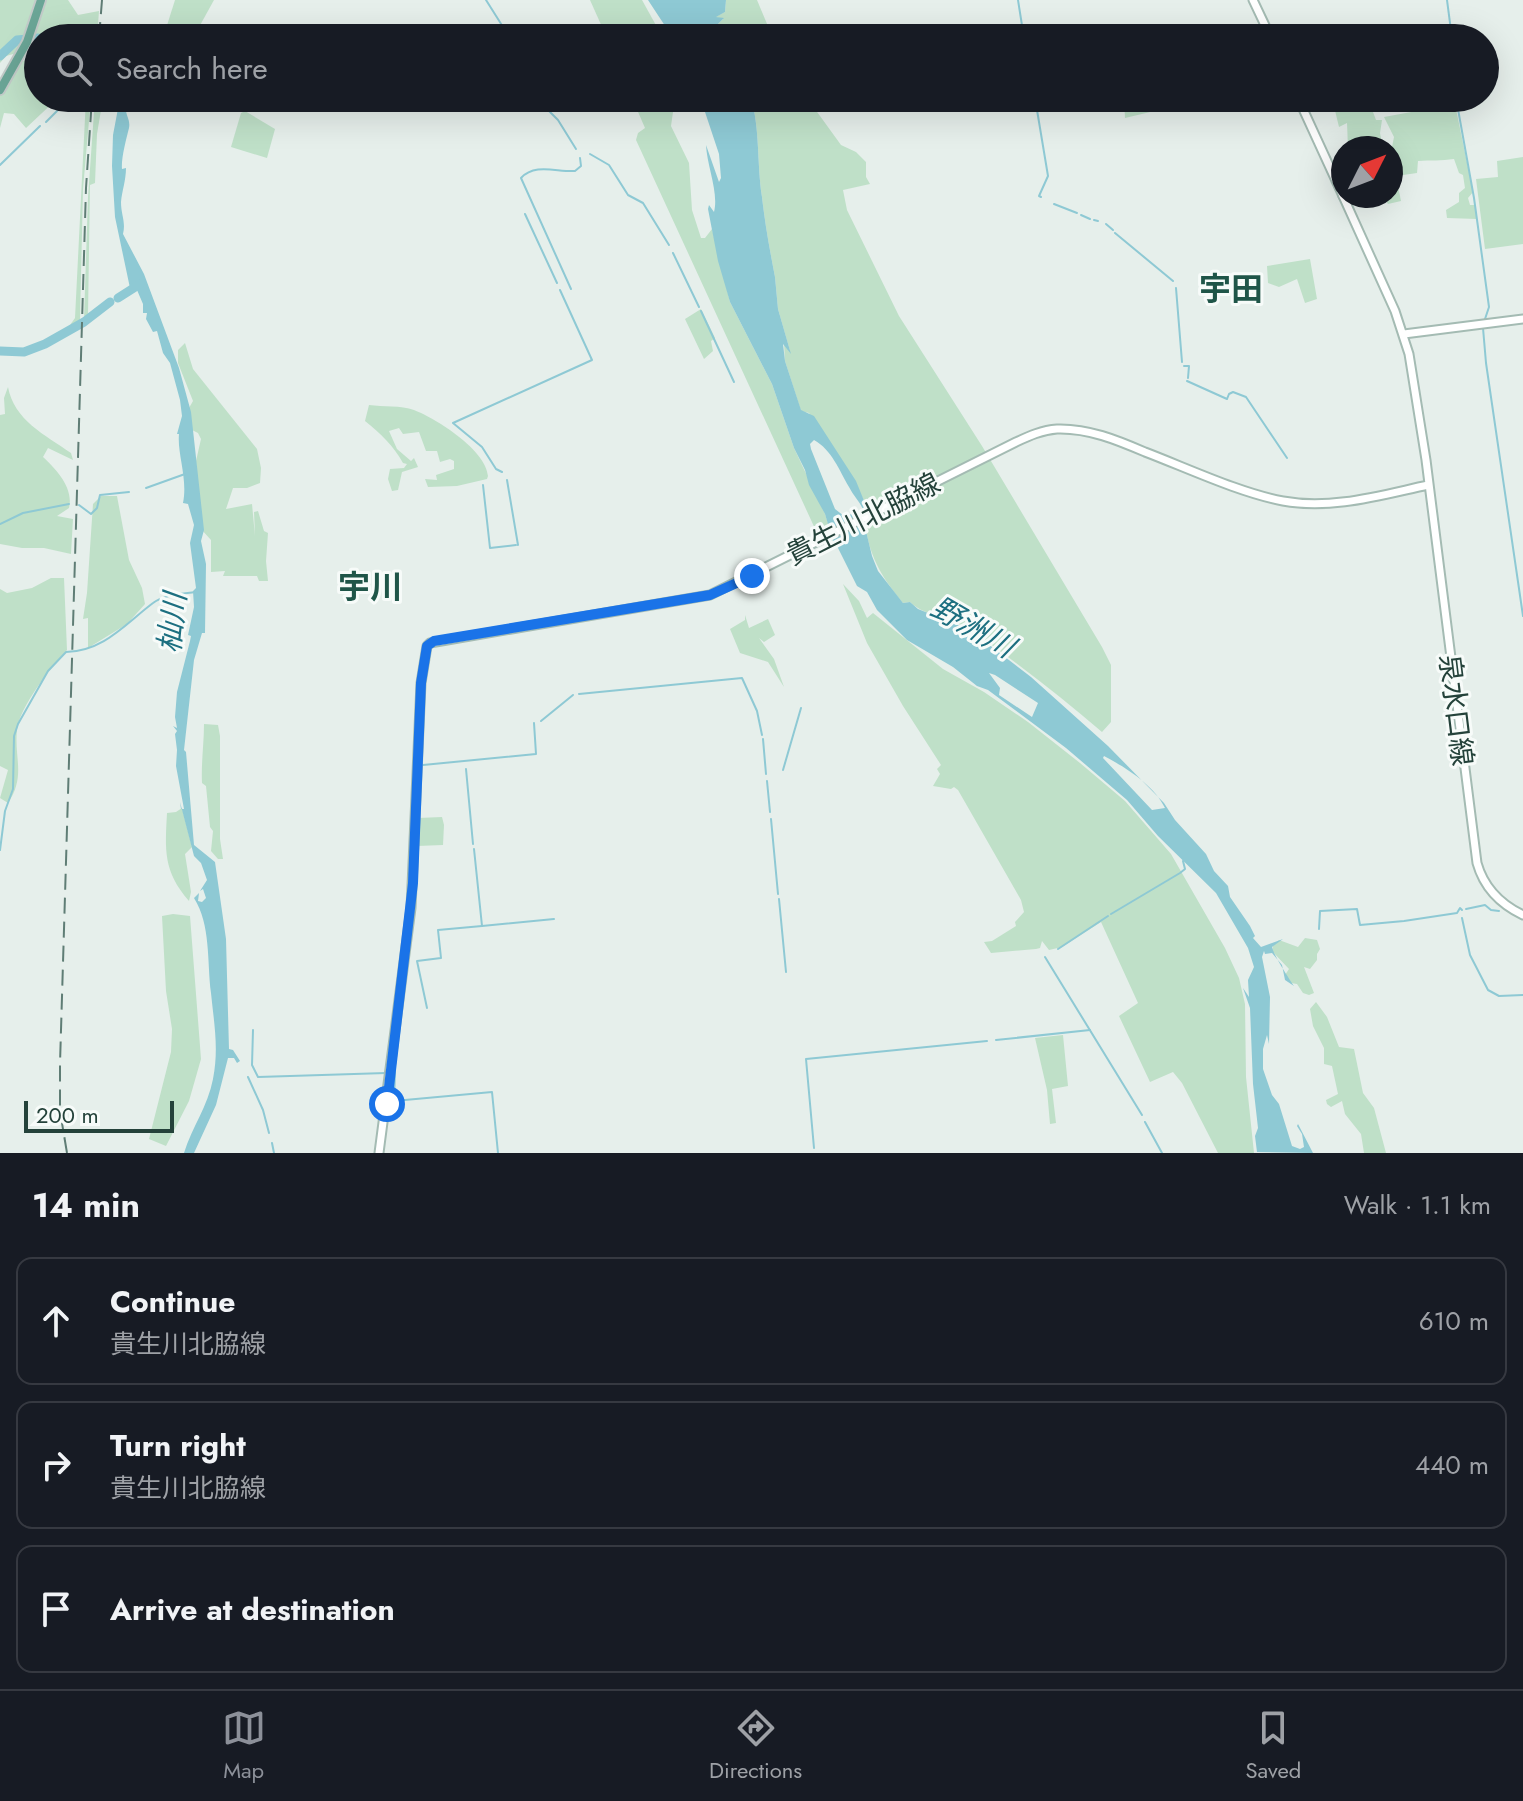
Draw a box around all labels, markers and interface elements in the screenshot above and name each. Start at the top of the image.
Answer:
search box [24,24,1499,112]
icon: search [52,46,96,90]
text: Search here [116,47,268,90]
north arrow [1331,136,1403,208]
district label: 宇田 [1199,266,1263,312]
street label: 貴生川北脇線 [779,463,947,575]
route end [734,558,770,594]
district label: 宇川 [338,564,402,610]
water label: 野洲川 [923,586,1025,670]
water label: 杣川 [147,588,197,655]
street label: 泉水口線 [1429,652,1483,768]
route start [369,1086,405,1122]
scale bar [24,1097,174,1133]
text: 200 m [36,1099,99,1131]
text: 14 min [32,1181,140,1230]
text: Walk · 1.1 km [1344,1186,1491,1224]
text: Continue [110,1280,236,1323]
icon: ahead [34,1299,78,1343]
text: 610 m [1419,1302,1489,1340]
text: 貴生川北脇線 [110,1325,266,1363]
text: Turn right [110,1424,246,1467]
icon: right [34,1443,78,1487]
text: 440 m [1415,1446,1489,1484]
text: 貴生川北脇線 [110,1469,266,1507]
icon: arrive [34,1587,78,1631]
text: Arrive at destination [110,1588,395,1631]
tab: Map [222,1706,266,1786]
tab: Directions [709,1706,802,1786]
tab: Saved [1246,1706,1301,1786]

